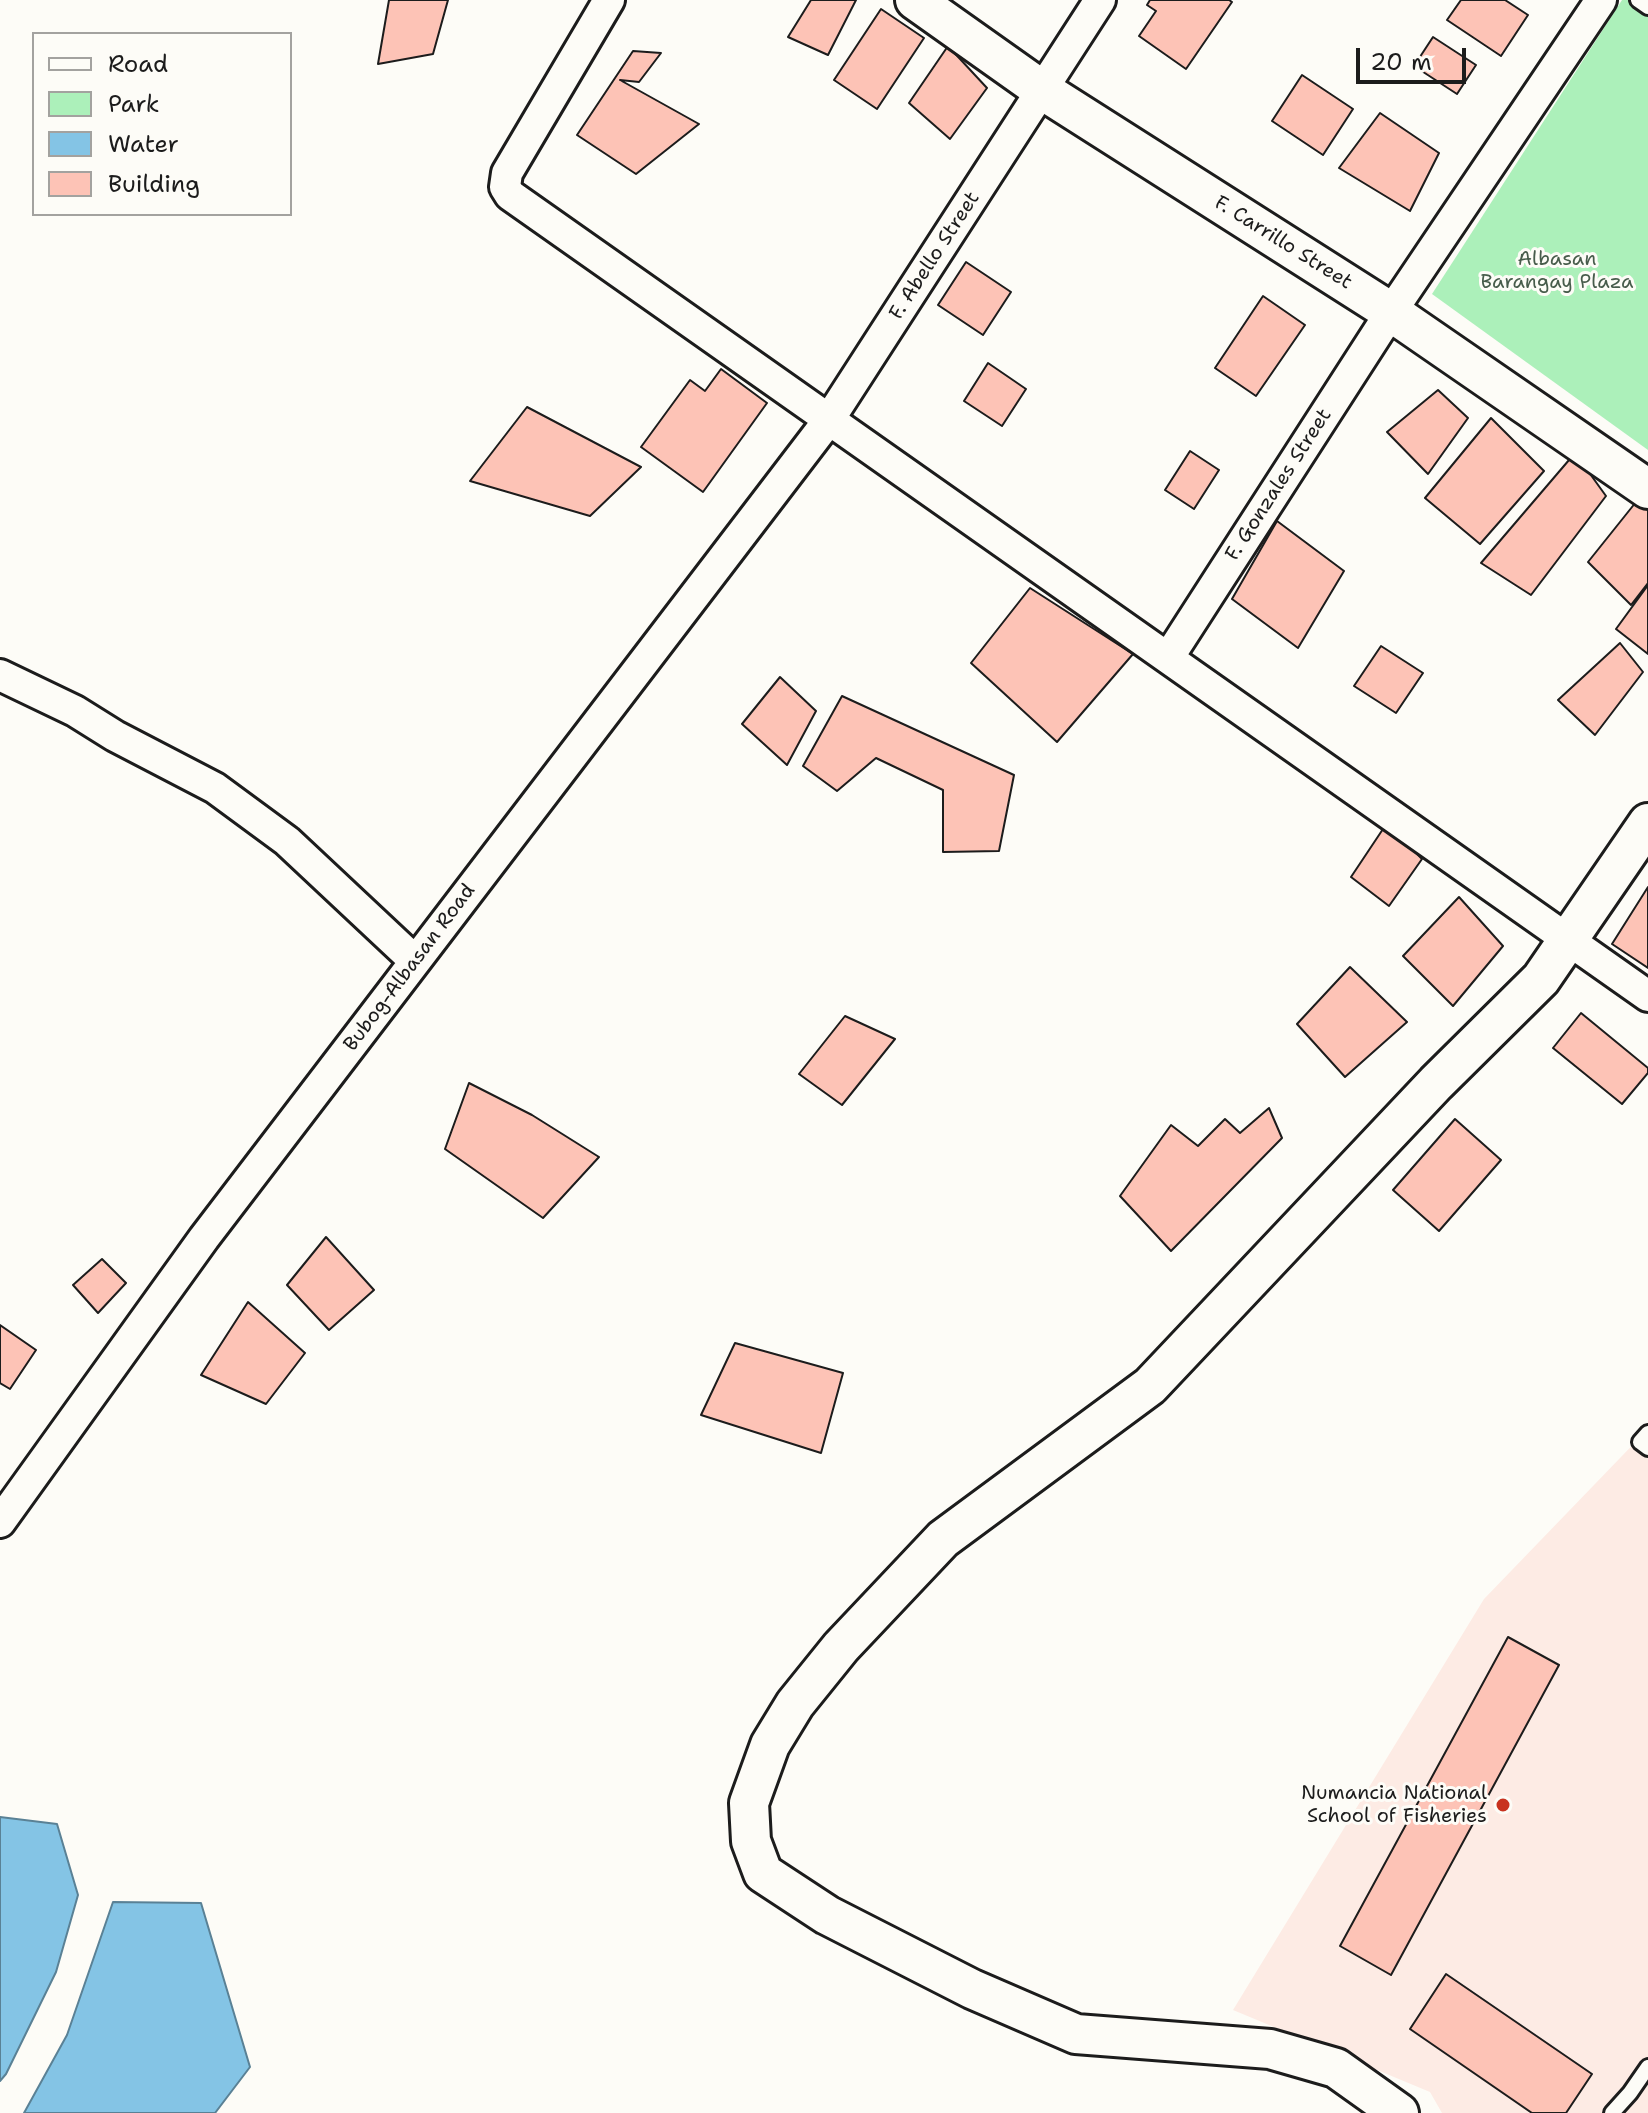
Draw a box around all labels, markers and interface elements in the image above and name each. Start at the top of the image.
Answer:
legend [32,32,292,216]
scale bar [1360,32,1470,82]
text: 20 m [1370,46,1432,78]
text: Road [108,48,168,80]
text: Park [108,88,160,120]
text: Water [108,128,179,160]
text: Building [108,168,200,200]
street label: F. Abello Street [885,187,985,325]
street label: F. Carrillo Street [1210,191,1356,295]
park label: Albasan Barangay Plaza [1481,248,1633,295]
street label: F. Gonzales Street [1221,404,1337,566]
street label: Bubog-Albasan Road [339,880,481,1056]
place label: Numancia National School of Fisheries [1301,1782,1487,1829]
marker: Numancia National School of Fisheries [1494,1796,1512,1814]

